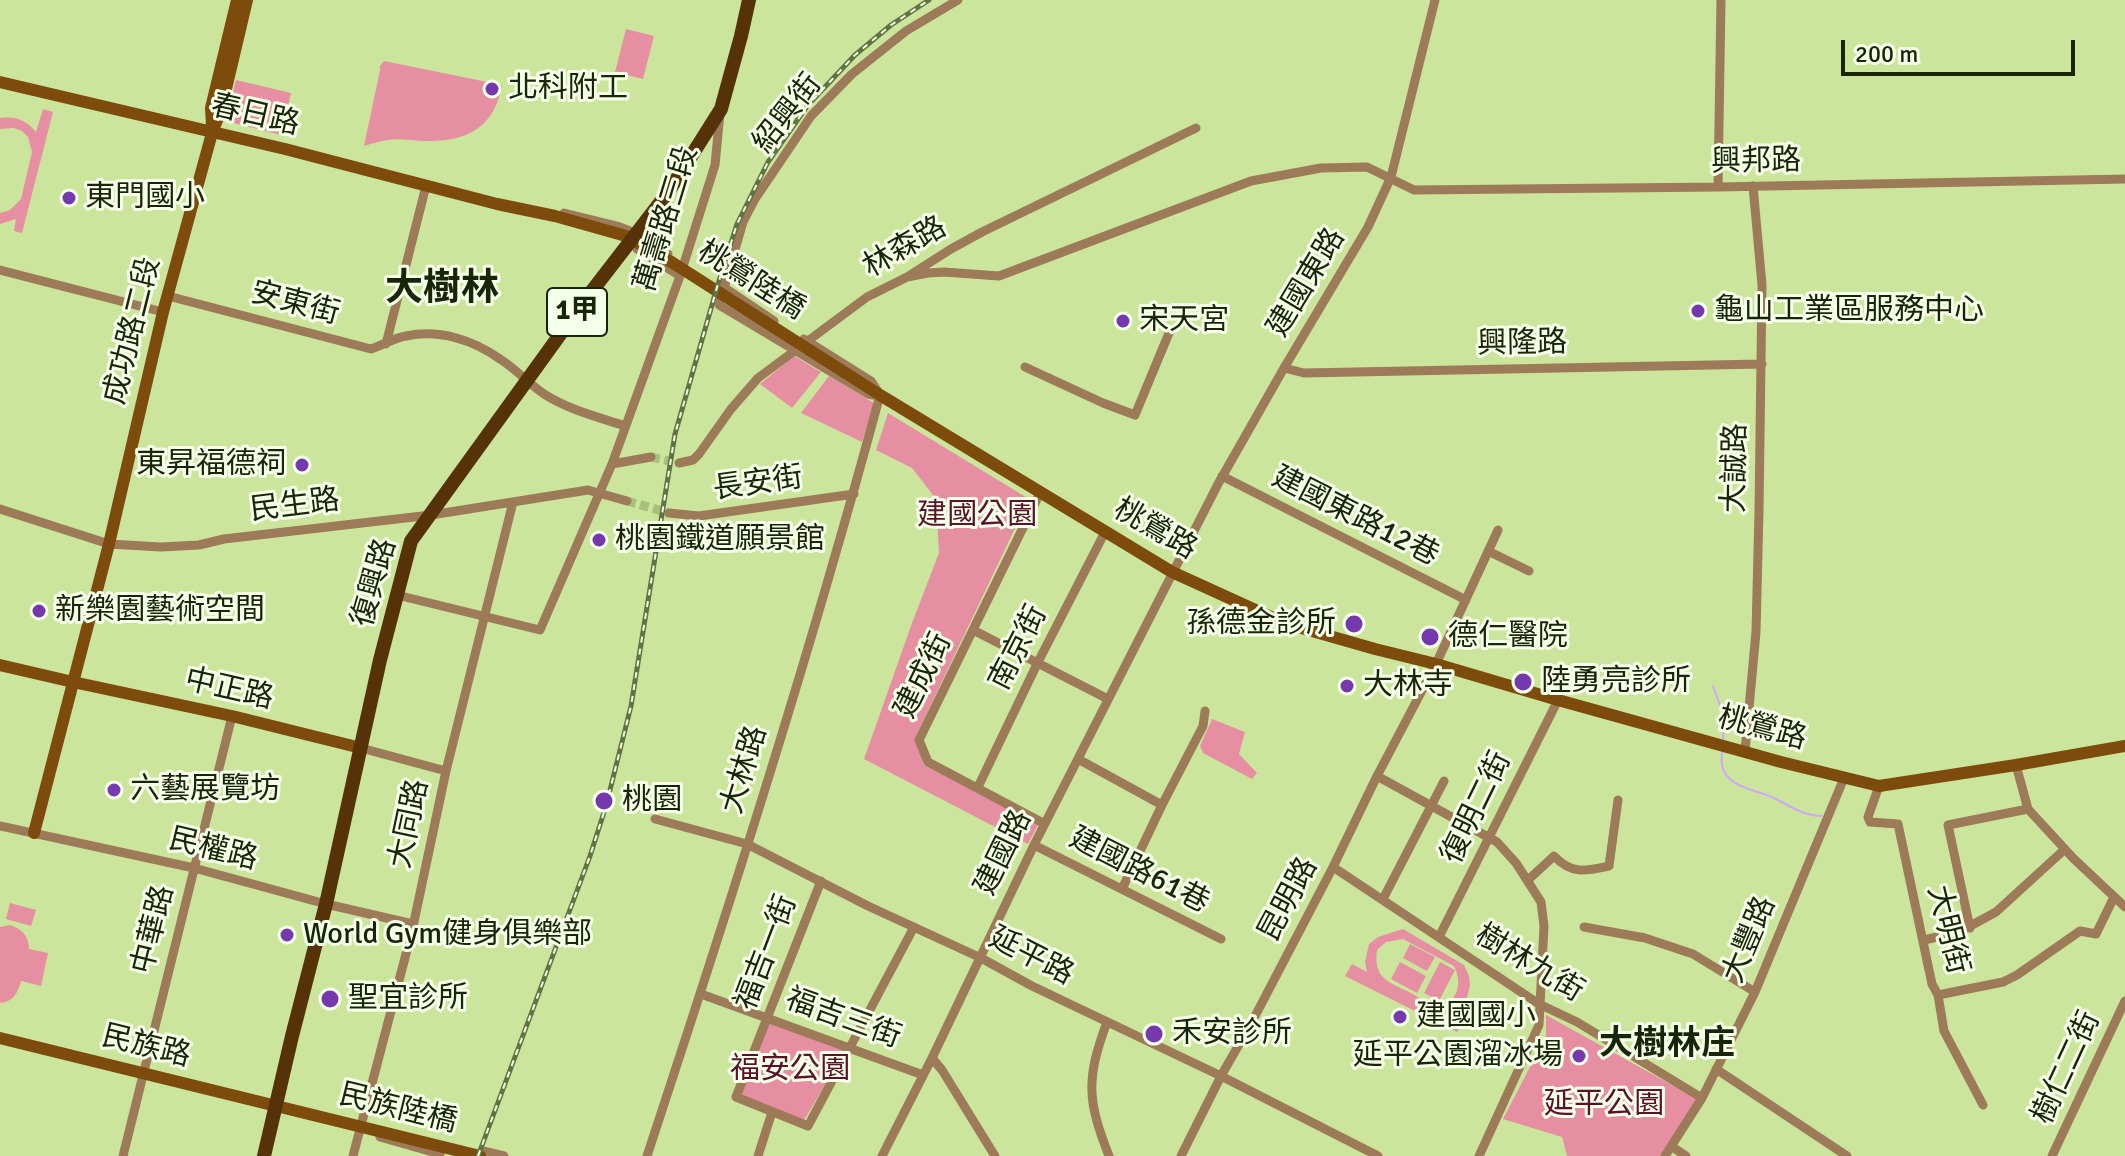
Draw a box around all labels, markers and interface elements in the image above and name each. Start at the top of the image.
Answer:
scale bar [1845,24,2079,74]
text: 200 m [1855,39,1918,69]
street label: 紹興街 [746,67,830,161]
place label: 北科附工 [508,71,628,107]
marker: 北科附工 [483,80,501,98]
street label: 春日路 [207,88,303,144]
street label: 萬壽路三段 [628,142,706,296]
street label: 興邦路 [1711,143,1801,181]
place label: 東門國小 [85,180,205,216]
marker: 東門國小 [60,189,78,207]
street label: 林森路 [857,210,953,286]
street label: 建國東路 [1261,222,1353,344]
street label: 桃鶯陸橋 [691,234,811,328]
street label: 成功路二段 [97,254,169,408]
district label: 大樹林 [385,267,499,313]
street label: 安東街 [247,275,343,333]
road number: 1甲 [547,288,607,336]
place label: 龜山工業區服務中心 [1714,293,1984,329]
marker: 龜山工業區服務中心 [1689,302,1707,320]
place label: 宋天宮 [1139,303,1229,339]
marker: 宋天宮 [1114,312,1132,330]
street label: 興隆路 [1477,325,1567,363]
street label: 大誠路 [1717,423,1755,513]
place label: 東昇福德祠 [136,447,286,483]
marker: 東昇福德祠 [293,456,311,474]
street label: 長安街 [711,460,805,508]
street label: 建國東路12巷 [1266,460,1444,574]
street label: 民生路 [248,483,342,529]
street label: 桃鶯路 [1107,492,1203,568]
park label: 建國公園 [917,498,1037,534]
place label: 桃園鐵道願景館 [615,522,825,558]
marker: 桃園鐵道願景館 [590,531,608,549]
street label: 復興路 [345,535,405,631]
place label: 新樂園藝術空間 [55,593,265,629]
street label: 南京街 [983,600,1055,696]
marker: 新樂園藝術空間 [30,602,48,620]
place label: 孫德金診所 [1186,606,1336,642]
marker: 孫德金診所 [1343,613,1365,635]
place label: 德仁醫院 [1448,619,1568,655]
marker: 德仁醫院 [1419,626,1441,648]
street label: 建成街 [888,628,960,724]
street label: 中正路 [181,662,277,718]
place label: 陸勇亮診所 [1541,664,1691,700]
place label: 大林寺 [1363,668,1453,704]
marker: 陸勇亮診所 [1512,671,1534,693]
marker: 大林寺 [1338,677,1356,695]
street label: 桃鶯路 [1714,700,1810,758]
street label: 大林路 [715,722,775,818]
street label: 復明二街 [1435,746,1519,870]
place label: 六藝展覽坊 [130,772,280,808]
street label: 大同路 [383,776,437,872]
marker: 六藝展覽坊 [105,781,123,799]
place label: 桃園 [622,783,682,819]
marker: 桃園 [593,790,615,812]
street label: 建國路 [968,805,1040,901]
street label: 建國路61巷 [1063,820,1215,922]
street label: 民權路 [165,822,261,878]
street label: 昆明路 [1252,852,1326,948]
street label: 中華路 [126,882,182,978]
street label: 大明街 [1919,882,1975,978]
street label: 福吉一街 [729,891,805,1015]
street label: 大豐路 [1716,892,1784,988]
place label: World Gym健身俱樂部 [303,917,592,953]
street label: 樹林九街 [1468,918,1590,1010]
street label: 延平路 [983,921,1079,993]
marker: World Gym健身俱樂部 [278,926,296,944]
place label: 聖宜診所 [348,981,468,1017]
street label: 福吉三街 [780,982,906,1056]
marker: 聖宜診所 [319,988,341,1010]
place label: 建國國小 [1416,999,1536,1035]
street label: 樹仁二街 [2025,1006,2109,1130]
marker: 建國國小 [1391,1008,1409,1026]
place label: 禾安診所 [1172,1016,1292,1052]
street label: 民族路 [98,1019,194,1075]
marker: 禾安診所 [1143,1023,1165,1045]
district label: 大樹林庄 [1599,1025,1735,1065]
place label: 延平公園溜冰場 [1353,1038,1563,1074]
marker: 延平公園溜冰場 [1570,1047,1588,1065]
park label: 福安公園 [730,1052,850,1088]
street label: 民族陸橋 [335,1077,461,1141]
park label: 延平公園 [1544,1087,1664,1123]

